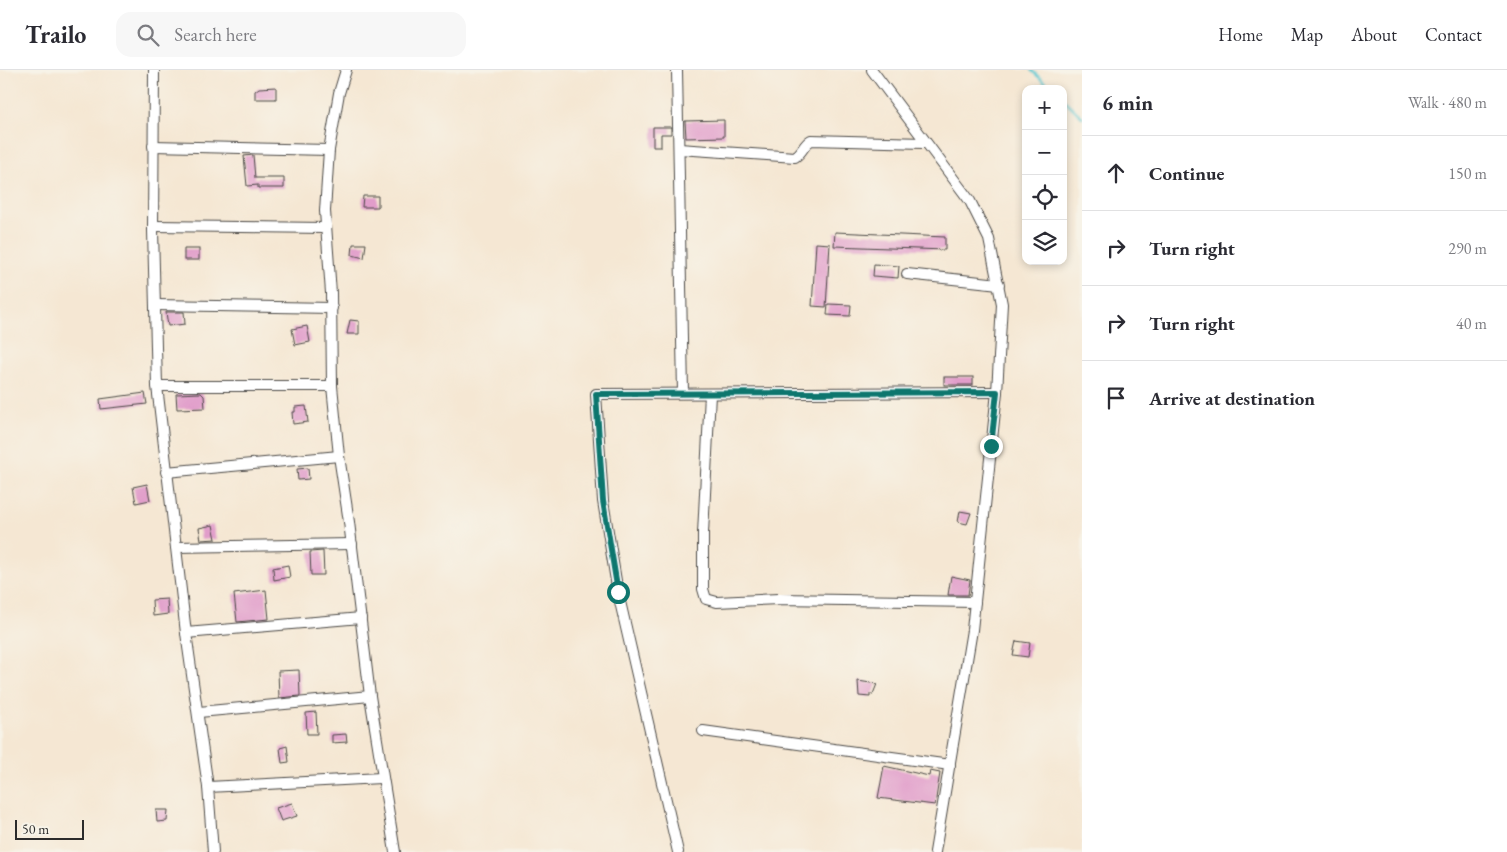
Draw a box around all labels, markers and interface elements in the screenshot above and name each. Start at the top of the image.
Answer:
search box [116,12,466,57]
text: Trailo [25,19,86,50]
icon: search [134,21,162,49]
text: Search here [174,22,257,47]
text: Home [1218,23,1263,46]
text: Map [1291,23,1323,46]
text: About [1351,23,1397,46]
text: Contact [1425,23,1482,46]
map controls [1022,85,1067,265]
button: + [1022,85,1067,130]
text: 6 min [1102,89,1153,116]
text: Walk · 480 m [1408,92,1487,113]
button: − [1022,130,1067,175]
icon: ahead [1102,159,1130,187]
text: Continue [1149,161,1224,186]
text: 150 m [1448,163,1487,184]
button: locate [1022,175,1067,220]
button: layers [1022,220,1067,265]
icon: right [1102,234,1130,262]
text: Turn right [1149,236,1235,261]
text: 290 m [1448,238,1487,259]
icon: right [1102,309,1130,337]
text: Turn right [1149,311,1235,336]
text: 40 m [1456,313,1487,334]
icon: arrive [1102,384,1130,412]
text: Arrive at destination [1149,386,1315,411]
route end [980,435,1003,458]
route start [607,581,630,604]
scale bar [15,817,84,840]
text: 50 m [22,820,49,838]

